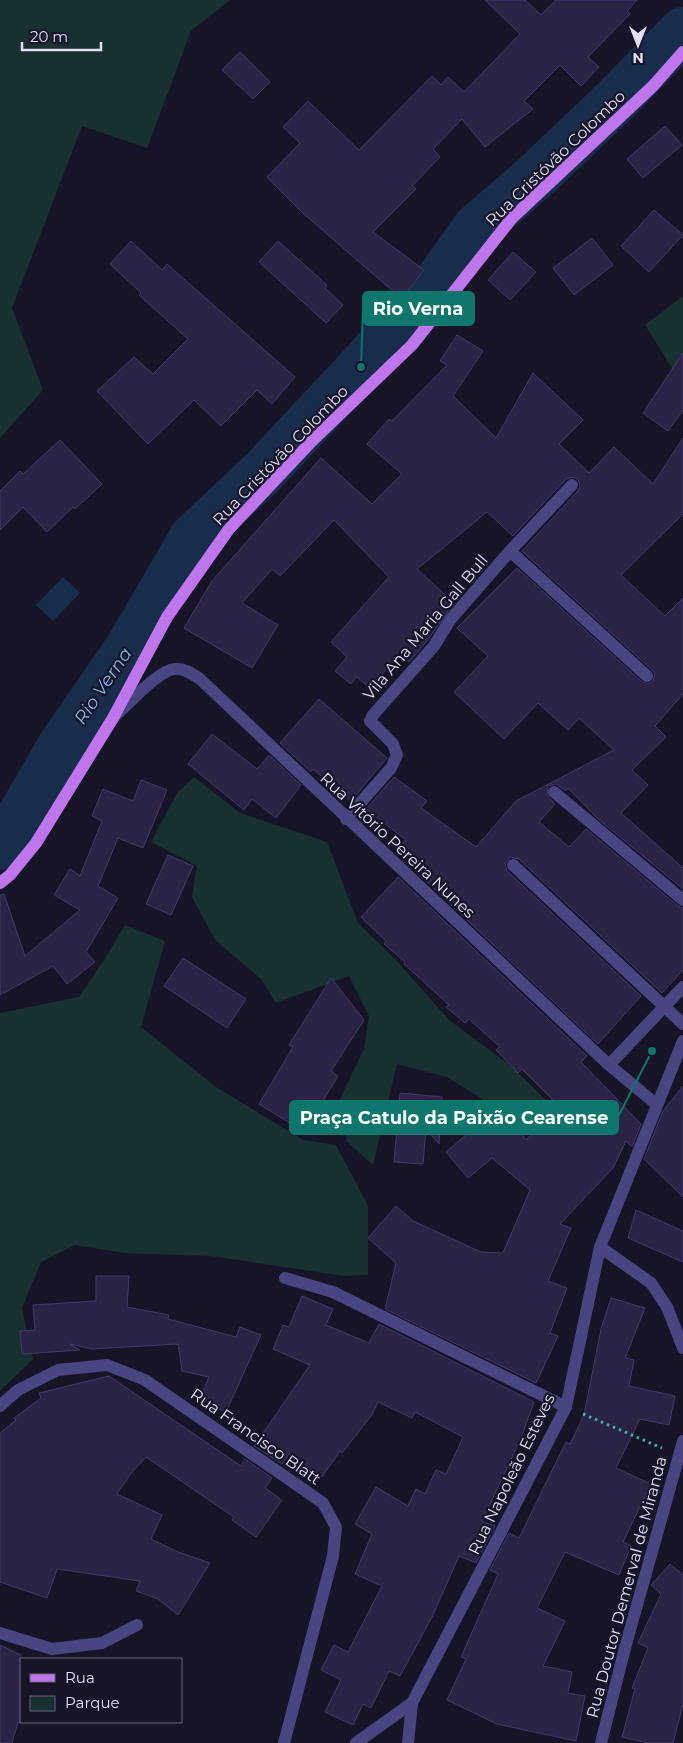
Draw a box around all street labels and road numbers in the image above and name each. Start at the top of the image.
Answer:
street label: Rua Cristóvão Colombo [482,87,629,230]
street label: Rua Cristóvão Colombo [209,382,352,529]
street label: Vila Ana Maria Gall Bull [359,551,492,704]
street label: Rua Vitório Pereira Nunes [316,769,479,922]
street label: Rua Francisco Blatt [187,1384,325,1489]
street label: Rua Napoleão Esteves [464,1390,559,1558]
street label: Rua Doutor Demerval de Miranda [582,1454,671,1720]

